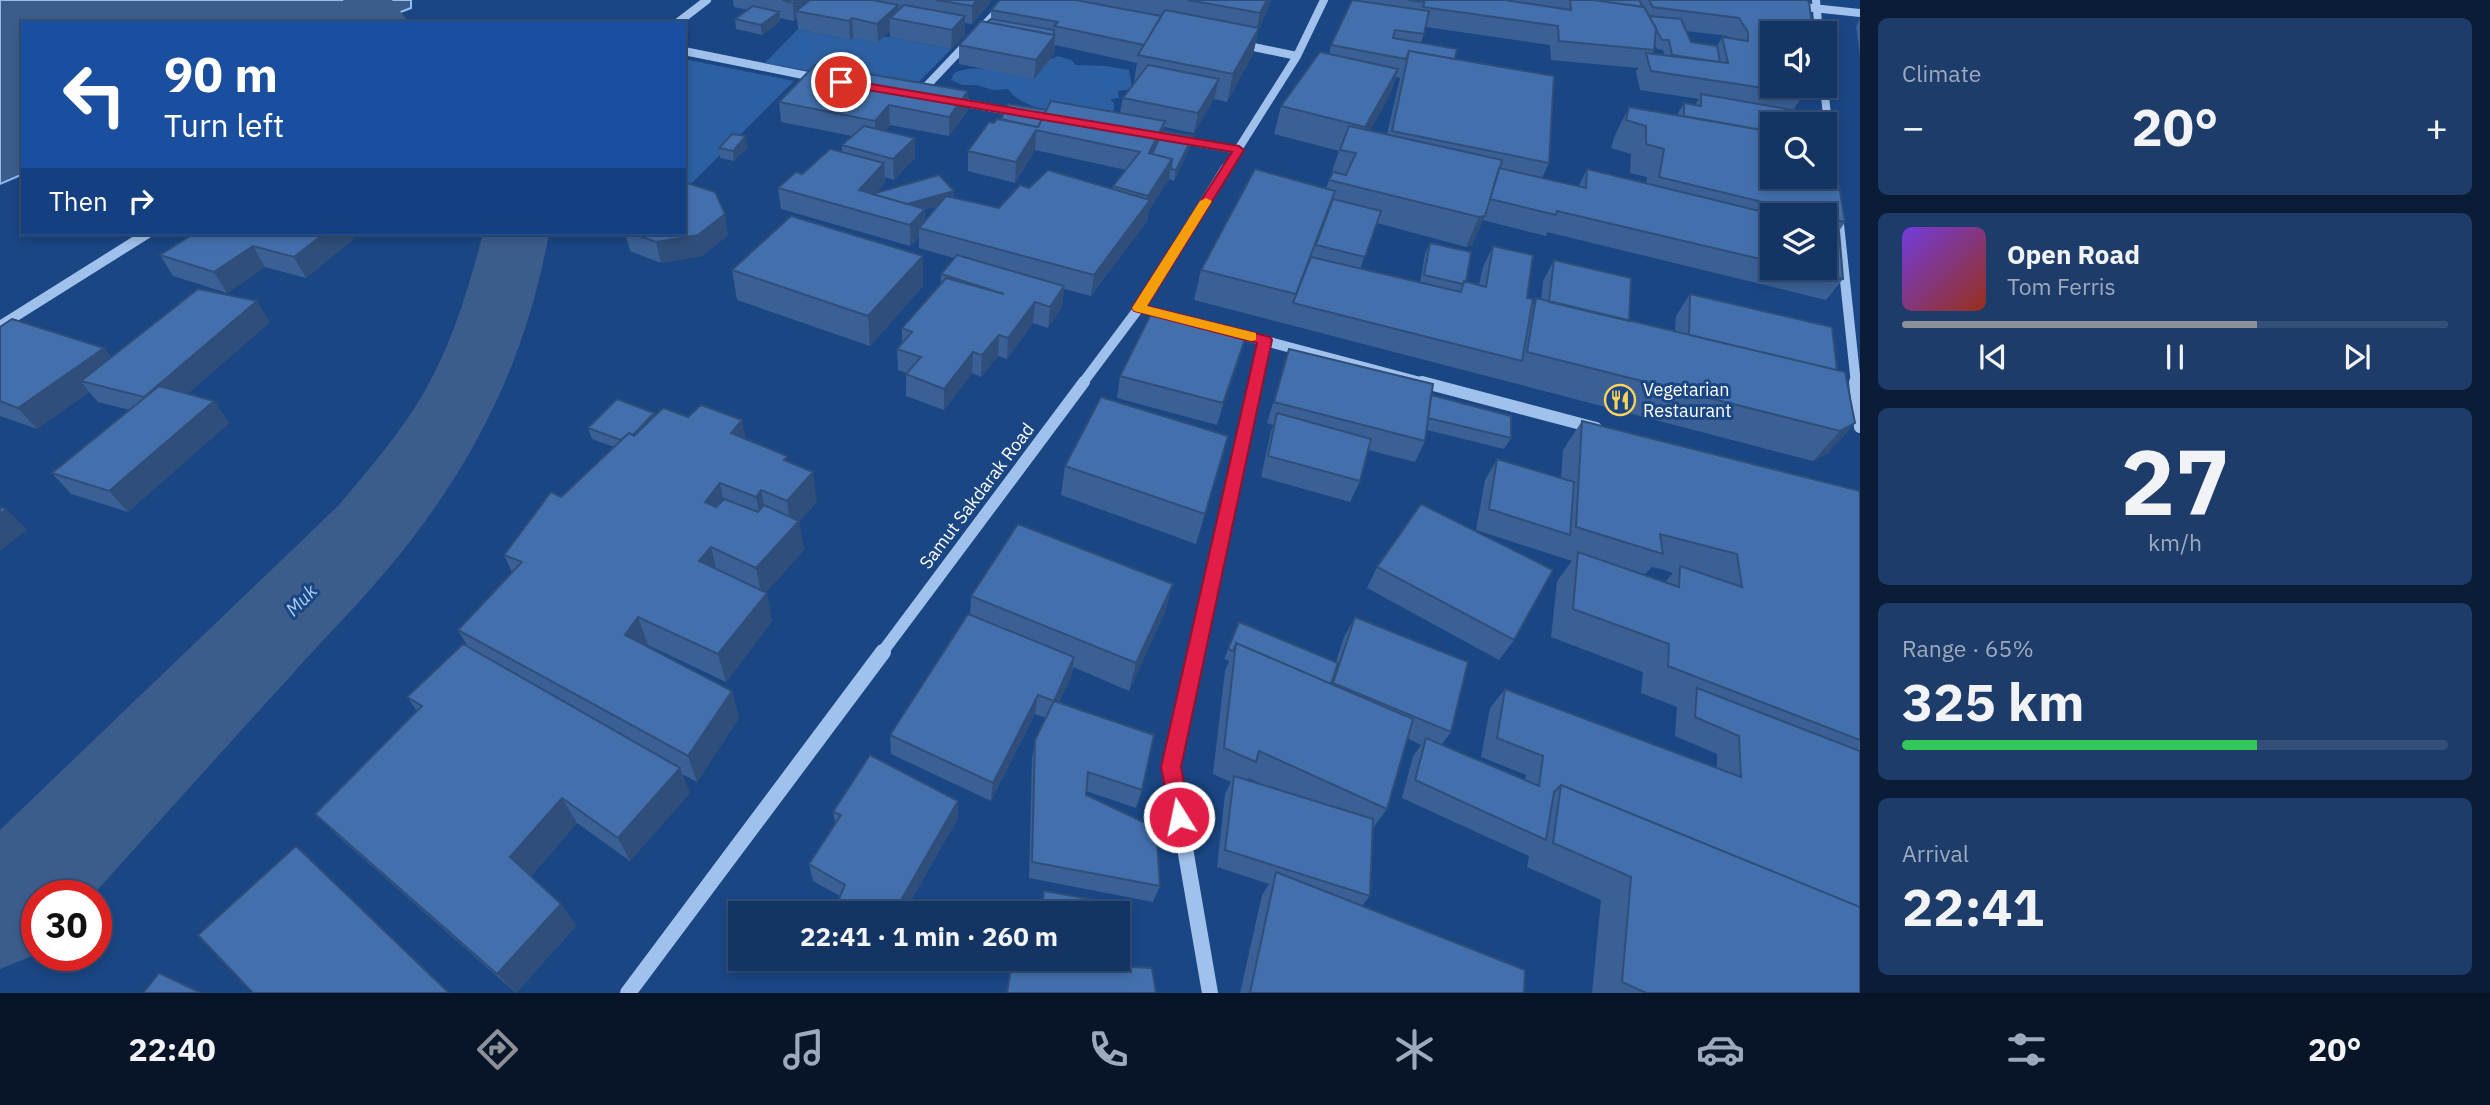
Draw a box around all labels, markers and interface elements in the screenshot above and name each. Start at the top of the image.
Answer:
map controls [1760,21,1837,280]
button: sound [1760,21,1837,98]
text: 90 m [164,42,278,105]
icon: left [49,49,140,140]
pin [811,52,871,112]
text: Climate [1902,58,1981,88]
icon: arrive [822,63,860,101]
text: 20° [2132,93,2218,160]
text: − [1902,102,1925,151]
text: + [2425,102,2448,151]
text: Turn left [164,104,284,146]
button: search [1760,112,1837,189]
icon: right [122,182,160,220]
text: Then [49,184,108,218]
button: layers [1760,203,1837,280]
text: Open Road [2007,237,2140,271]
text: Tom Ferris [2007,271,2116,301]
icon: previous [1974,338,2012,376]
icon: pause [2156,338,2194,376]
icon: next [2338,338,2376,376]
place label: Vegetarian Restaurant [1643,378,1732,422]
restaurant icon: Vegetarian Restaurant [1603,383,1637,417]
street label: Samut Sakdarak Road [914,418,1039,573]
text: 27 [2120,422,2230,540]
text: km/h [2148,527,2202,557]
water label: Muk [280,578,323,621]
text: Range · 65% [1902,633,2034,663]
text: 325 km [1902,668,2084,735]
position arrow [1142,780,1216,854]
text: Arrival [1902,838,1969,868]
text: 22:41 [1902,873,2044,940]
speed limit sign: 30 [21,880,112,971]
text: 22:41 · 1 min · 260 m [800,919,1058,953]
icon: directions [473,1025,522,1074]
icon: music [779,1025,828,1074]
icon: phone [1084,1025,1133,1074]
icon: climate [1390,1025,1439,1074]
icon: car [1696,1025,1745,1074]
icon: filters [2002,1025,2051,1074]
text: 22:40 [128,1028,216,1070]
text: 20° [2308,1028,2362,1070]

